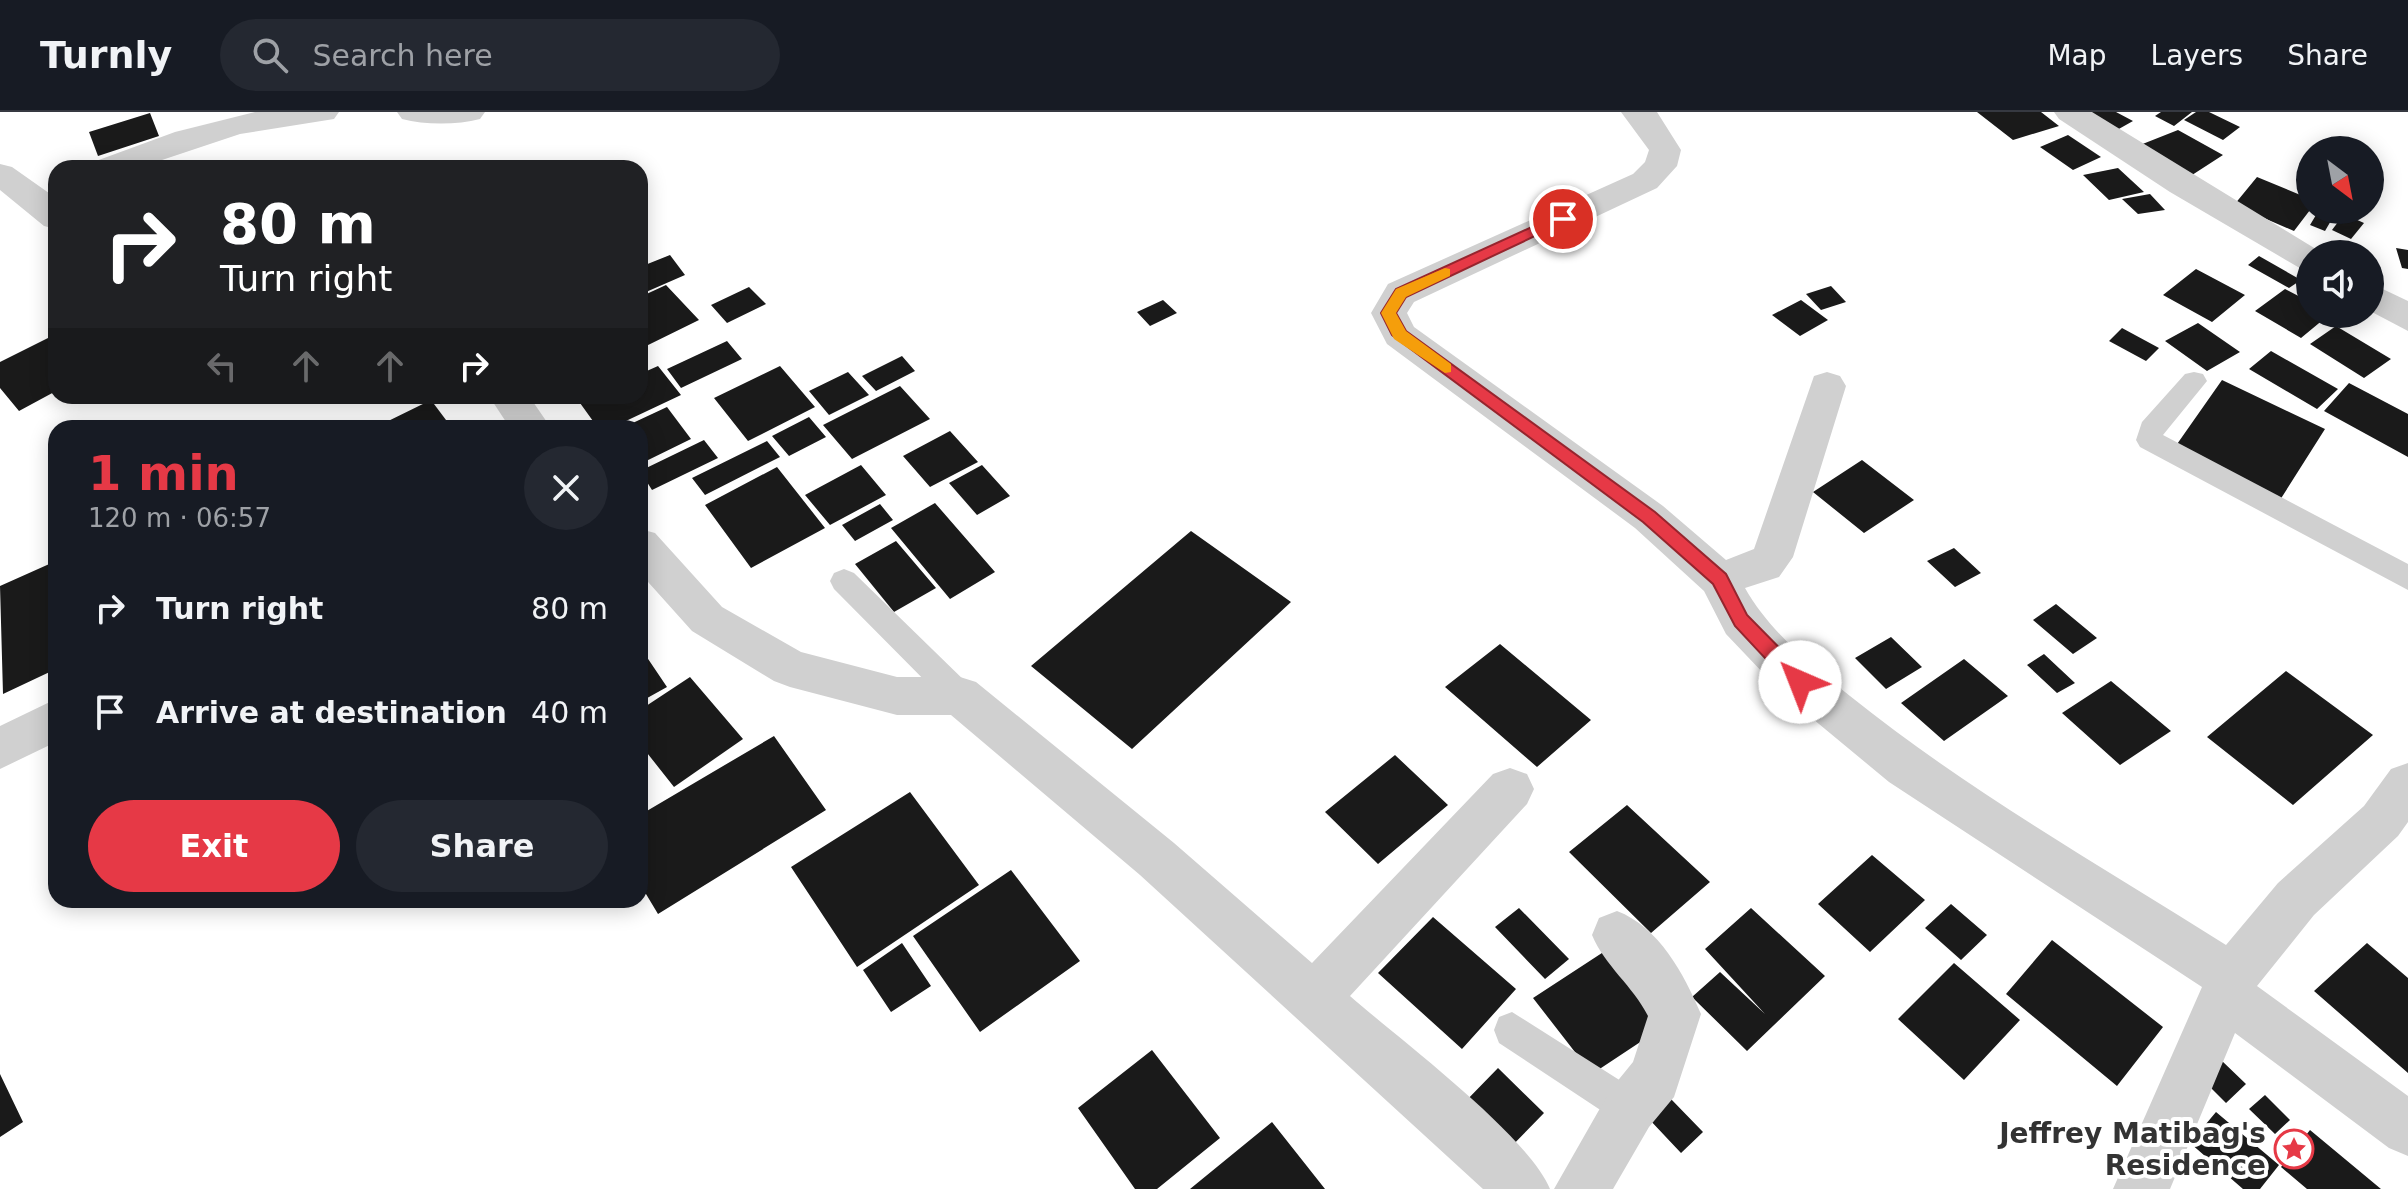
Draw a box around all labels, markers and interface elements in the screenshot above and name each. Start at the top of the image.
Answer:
search box [220,19,780,91]
text: Turnly [40,33,172,77]
icon: search [248,33,292,77]
text: Search here [312,38,493,73]
text: Map [2047,39,2107,72]
text: Layers [2151,39,2243,72]
text: Share [2287,39,2368,72]
north arrow [2296,136,2384,224]
map controls [2296,136,2384,328]
pin [1529,185,1597,253]
text: 80 m [220,191,376,256]
icon: right [88,192,192,296]
icon: arrive [1541,197,1585,241]
button: sound [2296,240,2384,328]
text: Turn right [220,258,392,299]
icon: left [200,344,244,388]
icon: ahead [284,344,328,388]
icon: ahead [368,344,412,388]
icon: right [452,344,496,388]
text: 1 min [88,445,239,501]
button: close [524,446,608,530]
text: 120 m · 06:57 [88,503,271,533]
icon: right [88,586,132,630]
text: Turn right [156,591,323,626]
text: 80 m [531,591,608,626]
position arrow [1758,640,1842,724]
icon: arrive [88,690,132,734]
text: Arrive at destination [156,695,507,730]
text: 40 m [531,695,608,730]
button: Exit [88,800,340,892]
button: Share [356,800,608,892]
place label: Jeffrey Matibag's Residence [1997,1117,2266,1182]
place icon: Jeffrey Matibag's Residence [2273,1128,2315,1170]

